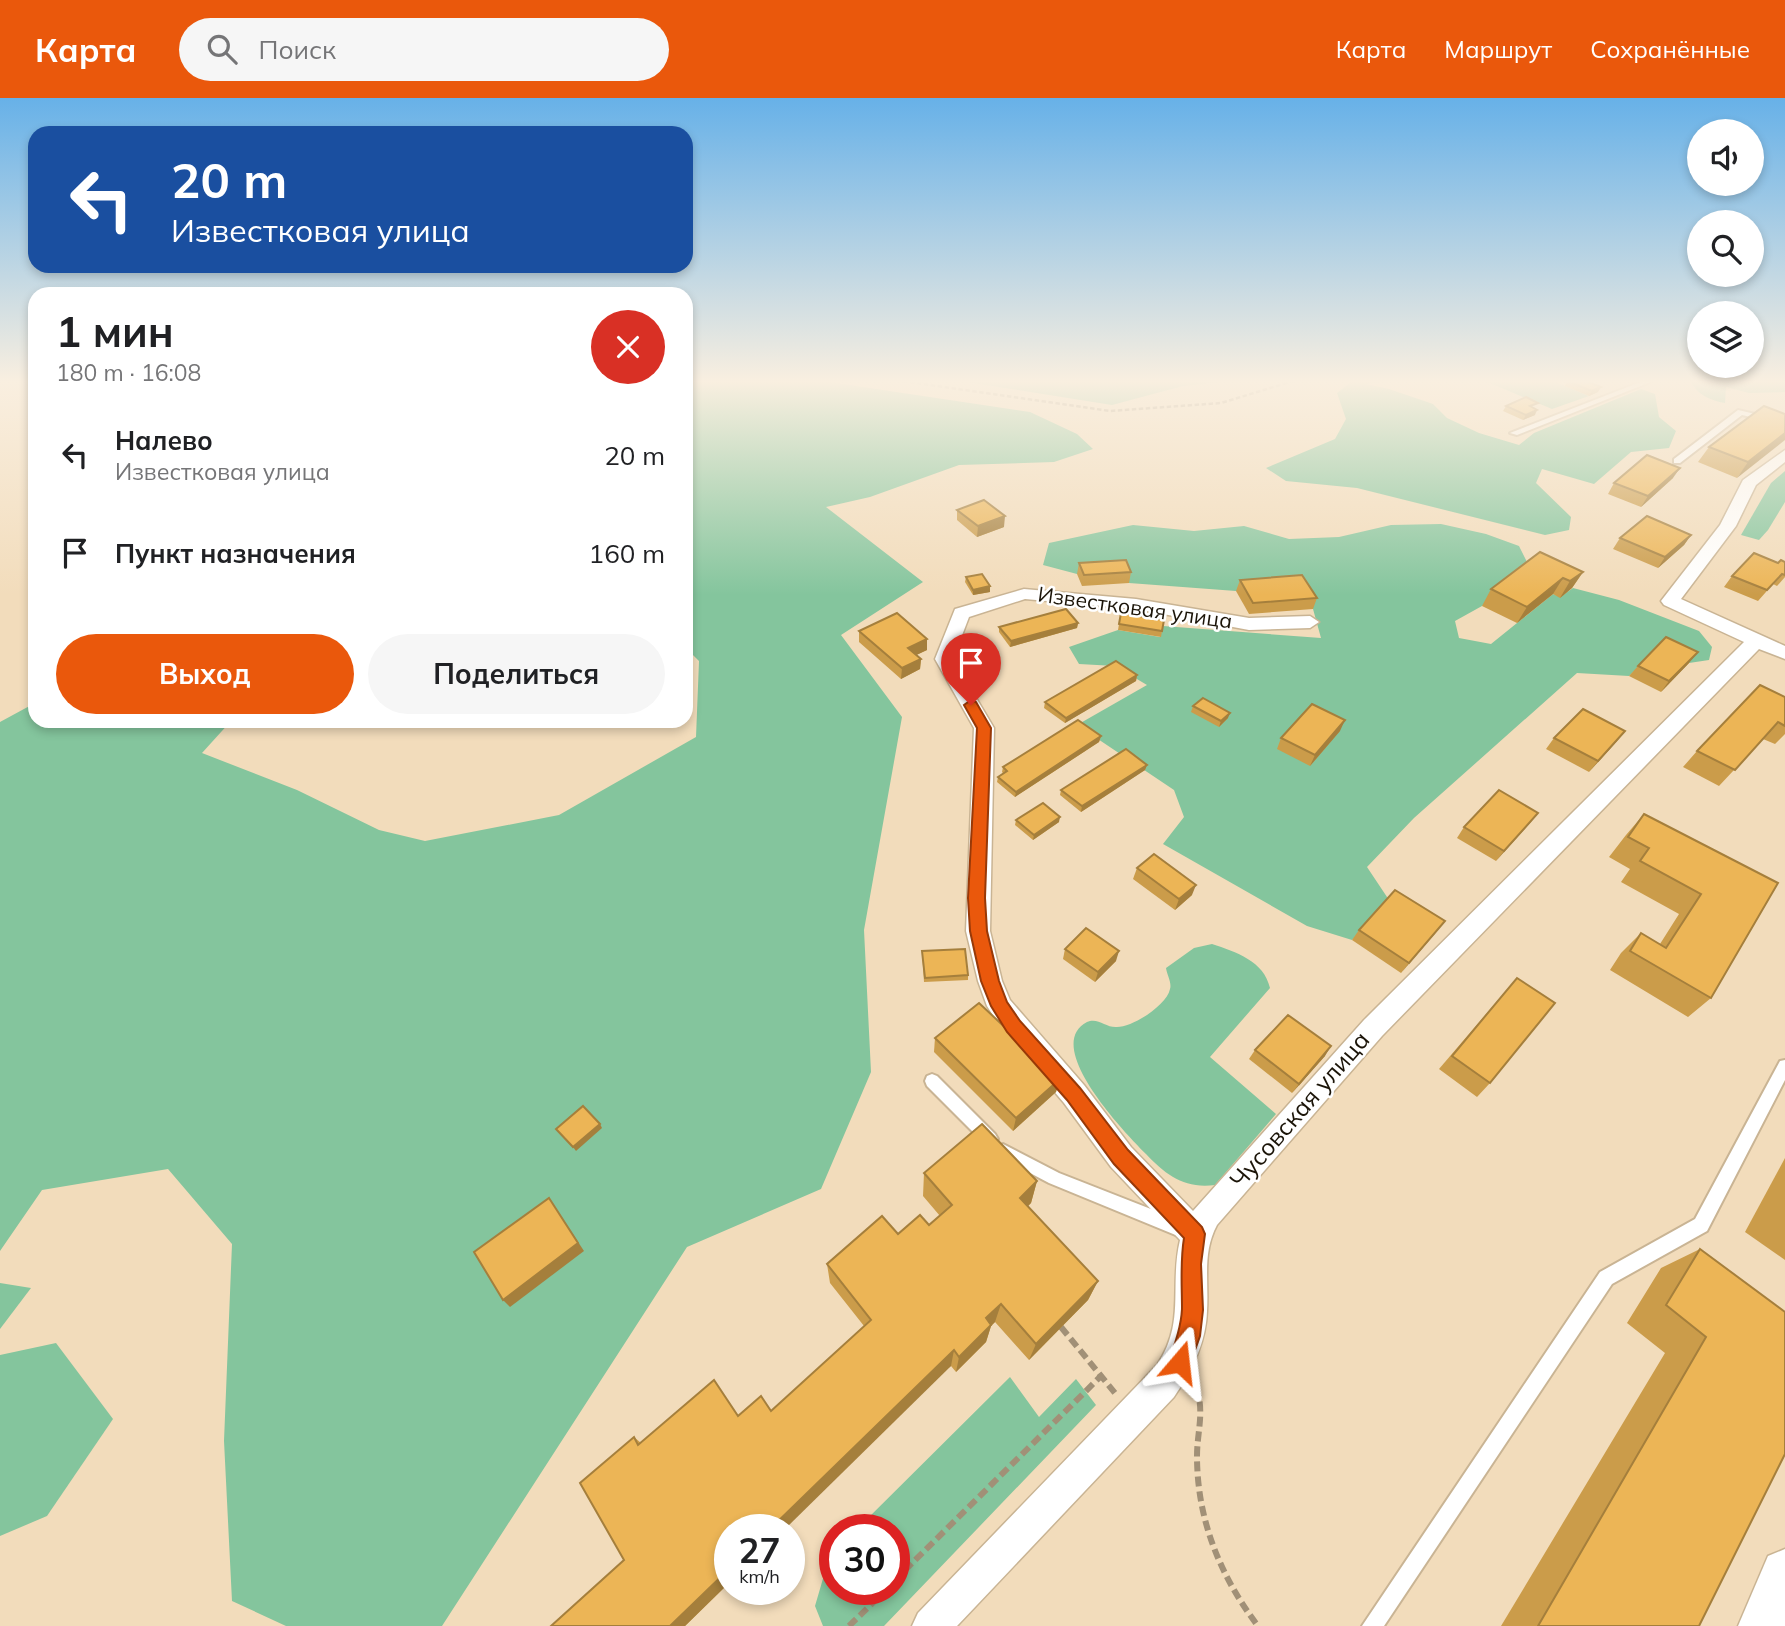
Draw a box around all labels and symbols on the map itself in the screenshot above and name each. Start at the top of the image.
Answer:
street label: Известковая улица [1036,580,1234,634]
pin [941,633,1001,705]
street label: Чусовская улица [1223,1025,1376,1194]
position arrow [1143,1325,1217,1399]
speed limit sign: 30 [819,1514,910,1605]

